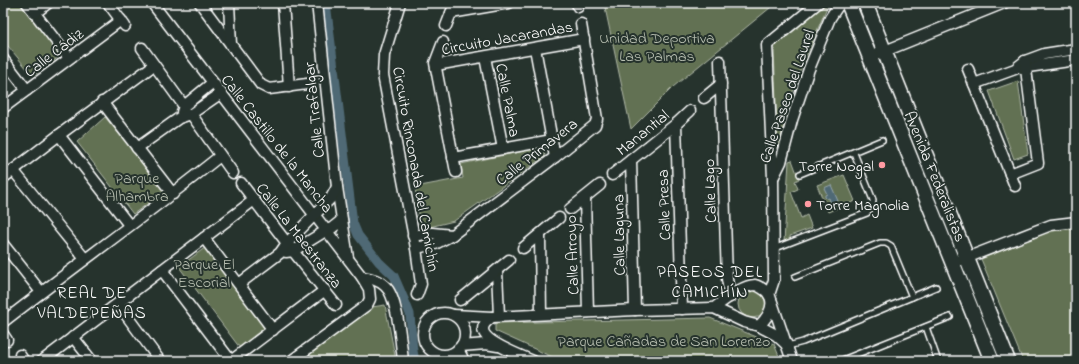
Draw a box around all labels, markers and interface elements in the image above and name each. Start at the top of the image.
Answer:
street label: Circuito Jacarandas [440,16,575,62]
street label: Calle Cádiz [19,23,89,84]
street label: Calle Paseo del Laurel [754,26,822,167]
park label: Unidad Deportiva Las Palmas [599,27,715,69]
street label: Calle Trafalgar [298,61,332,159]
street label: Calle Palma [488,61,526,139]
street label: Circuito Rinconada del Camichín [385,65,445,274]
street label: Calle Castillo de la Mancha [214,70,338,219]
street label: Manantial [611,104,675,163]
street label: Avenida Federalistas [897,108,971,246]
street label: Calle Primavera [491,113,583,192]
place label: Torre Nogal [798,155,874,179]
street label: Calle Lago [698,158,724,223]
marker: Torre Nogal [877,160,887,170]
park label: Parque Alhambra [105,167,169,209]
street label: Calle Presa [652,169,678,241]
street label: Calle La Maestranza [249,178,347,294]
street label: Calle Laguna [607,194,633,276]
place label: Torre Magnolia [816,194,909,218]
marker: Torre Magnolia [803,199,813,209]
street label: Calle Arroyo [560,215,586,295]
park label: Parque El Escorial [173,253,235,295]
district label: PASEOS DEL CAMICHÍN [657,260,763,305]
district label: REAL DE VALDEPEÑAS [36,281,147,326]
park label: Parque Cañadas de San Lorenzo [558,330,770,354]

